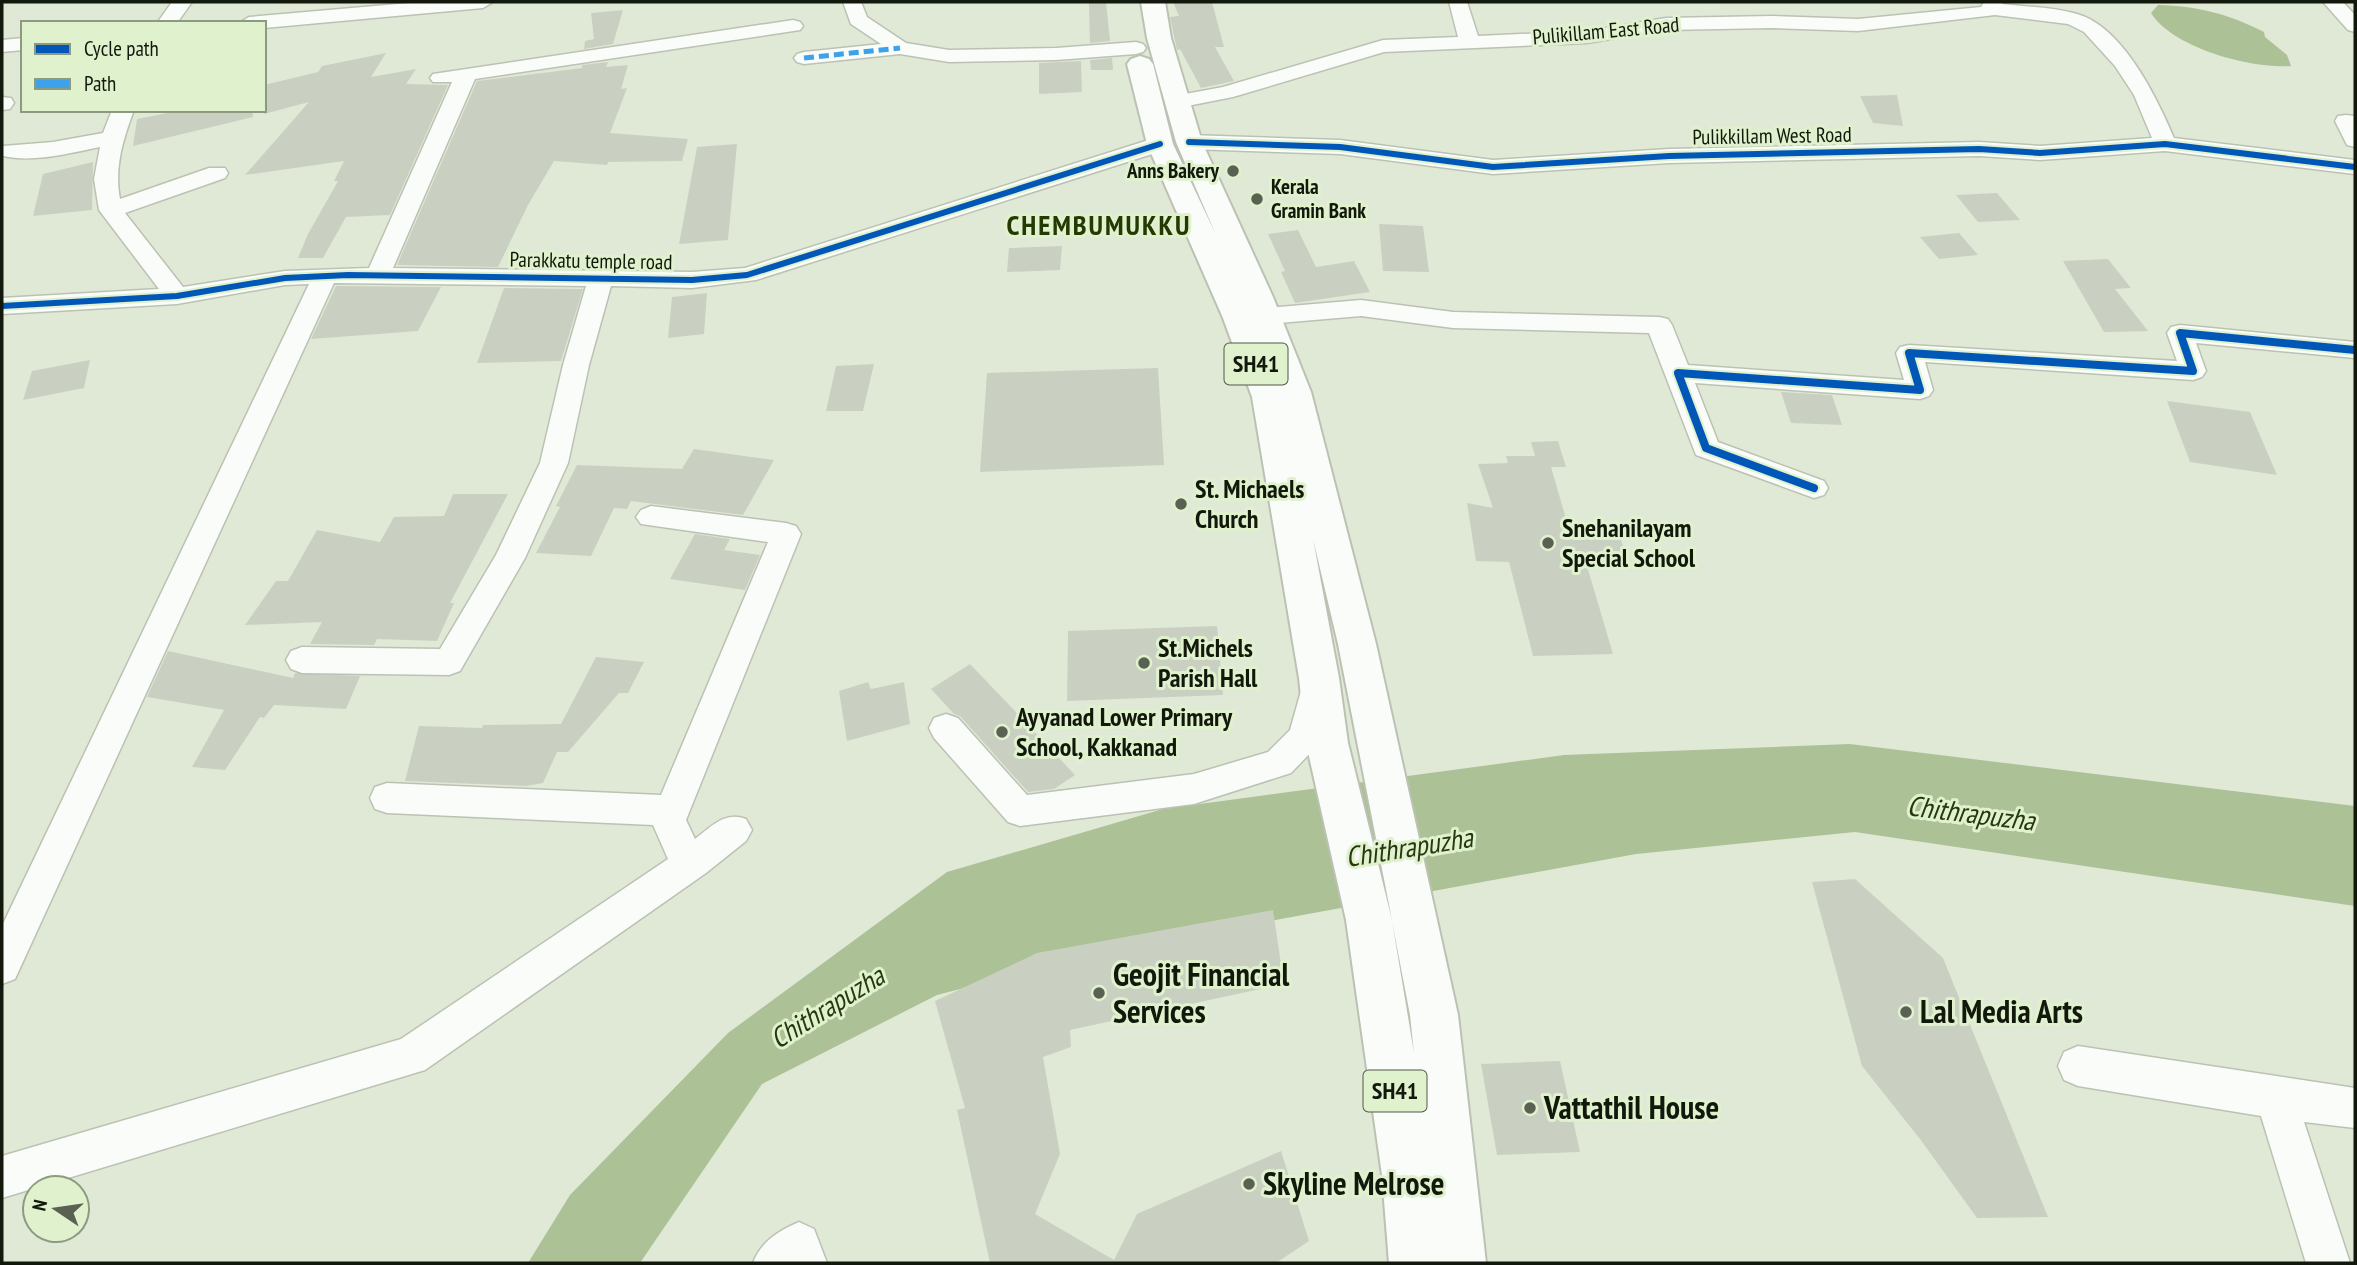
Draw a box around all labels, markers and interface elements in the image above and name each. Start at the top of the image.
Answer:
street label: Pulikillam East Road [1532,11,1680,50]
legend [21,21,266,112]
text: Cycle path [84,35,159,62]
text: Path [84,70,116,97]
street label: Pulikkillam West Road [1692,121,1852,150]
place label: Anns Bakery [1126,157,1220,184]
marker: Anns Bakery [1225,163,1241,179]
place label: Kerala Gramin Bank [1271,173,1366,224]
marker: Kerala Gramin Bank [1249,191,1265,207]
district label: CHEMBUMUKKU [1007,206,1192,243]
street label: Parakkatu temple road [509,246,673,275]
road number: SH41 [1224,344,1288,384]
place label: St. Michaels Church [1195,472,1304,535]
marker: St. Michaels Church [1173,496,1189,512]
place label: Snehanilayam Special School [1562,511,1696,574]
marker: Snehanilayam Special School [1540,535,1556,551]
place label: St.Michels Parish Hall [1158,631,1258,694]
marker: St.Michels Parish Hall [1136,655,1152,671]
place label: Ayyanad Lower Primary School, Kakkanad [1015,700,1233,763]
marker: Ayyanad Lower Primary School, Kakkanad [994,724,1010,740]
water label: Chithrapuzha [1905,786,2039,839]
water label: Chithrapuzha [1343,818,1477,875]
place label: Geojit Financial Services [1113,953,1289,1032]
water label: Chithrapuzha [763,956,892,1056]
marker: Geojit Financial Services [1091,985,1107,1001]
place label: Lal Media Arts [1920,990,2083,1032]
marker: Lal Media Arts [1898,1004,1914,1020]
road number: SH41 [1364,1070,1426,1112]
place label: Vattathil House [1543,1086,1719,1128]
marker: Vattathil House [1522,1100,1538,1116]
place label: Skyline Melrose [1263,1162,1444,1204]
north arrow [21,1174,91,1244]
marker: Skyline Melrose [1241,1176,1257,1192]
text: N [27,1197,52,1213]

